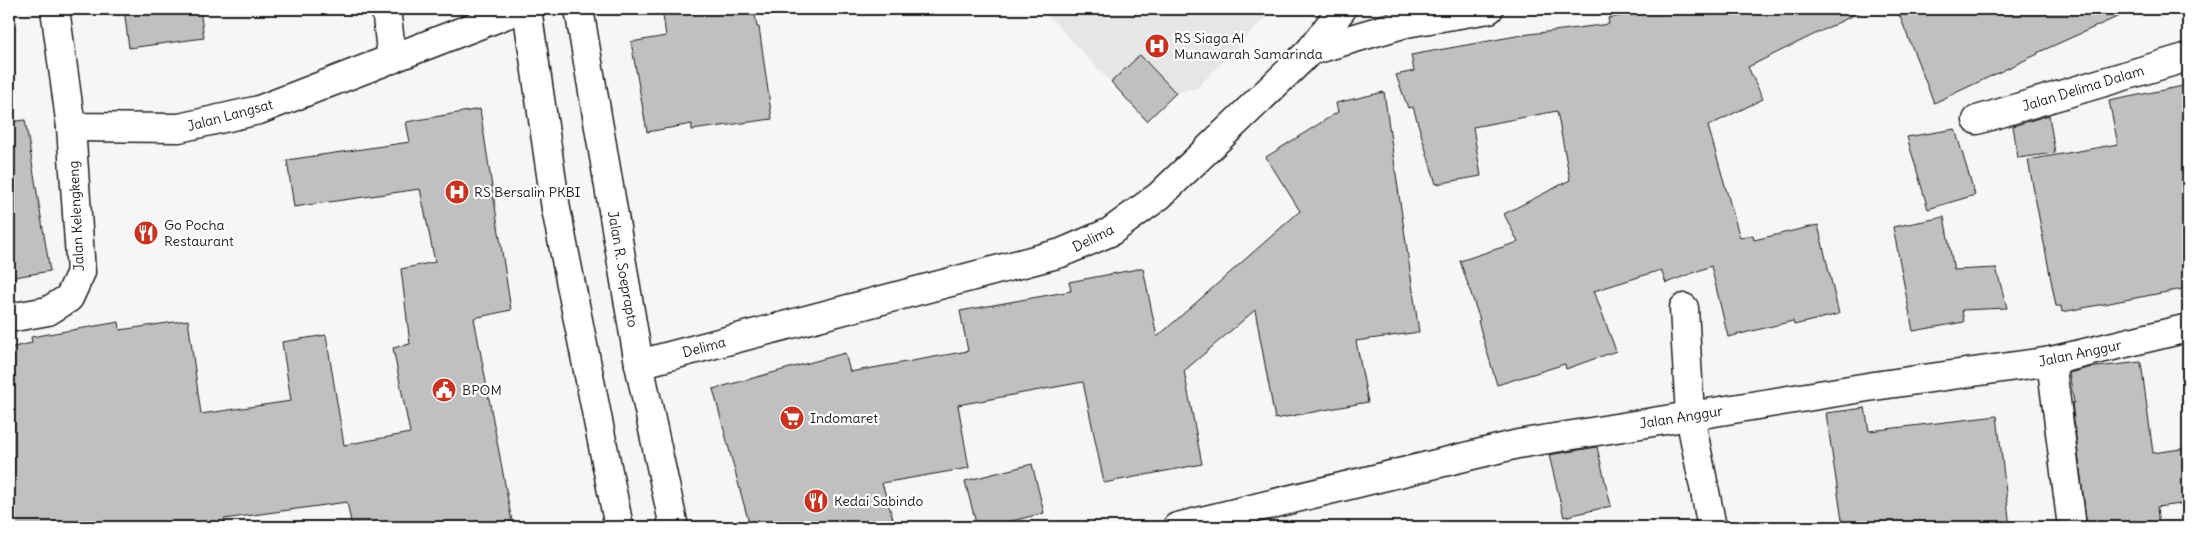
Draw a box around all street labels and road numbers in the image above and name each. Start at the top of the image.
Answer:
street label: Jalan Delima Dalam [2020,61,2146,115]
street label: Jalan Langsat [185,95,275,135]
street label: Jalan Kelengkeng [64,160,88,272]
street label: Jalan R. Soeprapto [604,209,642,329]
street label: Delima [1069,220,1117,256]
street label: Delima [680,333,728,361]
street label: Jalan Anggur [2037,335,2123,371]
street label: Jalan Anggur [1638,401,1724,432]

